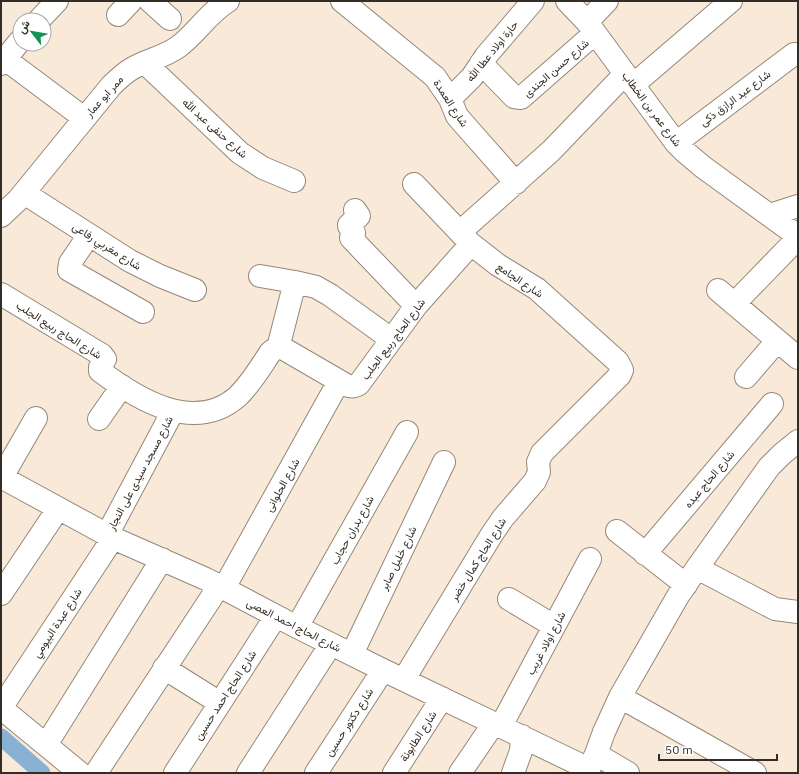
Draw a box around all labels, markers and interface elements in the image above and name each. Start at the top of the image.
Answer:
north arrow [12,12,52,52]
street label: حارة اولاد عطا الله [463,17,521,85]
text: ش [14,18,33,36]
street label: شارع حسن الجندى [520,35,593,101]
street label: شارع عبد الرازق ذكى [697,67,774,130]
street label: شارع عمر بن الخطاب [618,69,685,150]
street label: ممر ابو عمار [81,72,126,120]
street label: شارع العمدة [430,77,472,130]
street label: شارع حنفى عبد الله [179,95,251,162]
street label: شارع مغربي رفاعى [68,219,144,275]
street label: شارع الجامع [493,259,546,302]
street label: شارع الحاج ربيع الجلب [358,295,429,383]
street label: شارع الحاج ربيع الجلب [13,298,105,363]
street label: شارع مسجد سيدى على النجار [103,413,177,534]
street label: شارع الحاج عبده [681,447,738,511]
street label: شارع الحلوانى [262,455,303,515]
street label: شارع بدران حجاب [327,493,378,567]
street label: شارع الحاج كمال خضر [446,515,510,605]
street label: شارع خليل صابر [376,523,421,594]
street label: شارع عبدة البيومي [29,585,87,662]
street label: شارع الحاج احمد العصى [244,595,344,656]
street label: شارع اولاد غريب [523,609,570,678]
street label: شارع الحاج احمد حسين [191,647,260,743]
street label: شارع دكتور حسين [322,685,377,759]
street label: شارع الطابونة [396,708,441,765]
scale bar [659,736,777,762]
text: 50 m [665,742,693,757]

